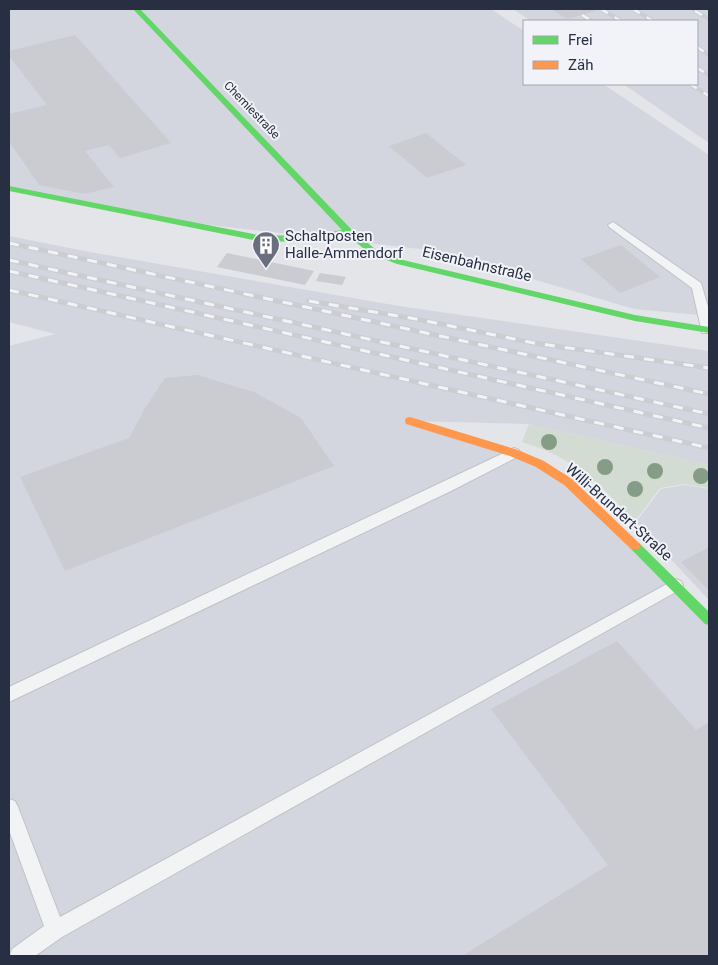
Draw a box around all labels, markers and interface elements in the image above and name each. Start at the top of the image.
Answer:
legend [523,20,698,85]
text: Frei [568,31,593,49]
text: Zäh [568,56,593,74]
street label: Chemiestraße [221,78,283,142]
place label: Schaltposten Halle-Ammendorf [285,227,404,262]
building icon: Schaltposten Halle-Ammendorf [251,230,281,269]
street label: Eisenbahnstraße [421,243,534,285]
street label: Willi-Brundert-Straße [562,459,676,565]

